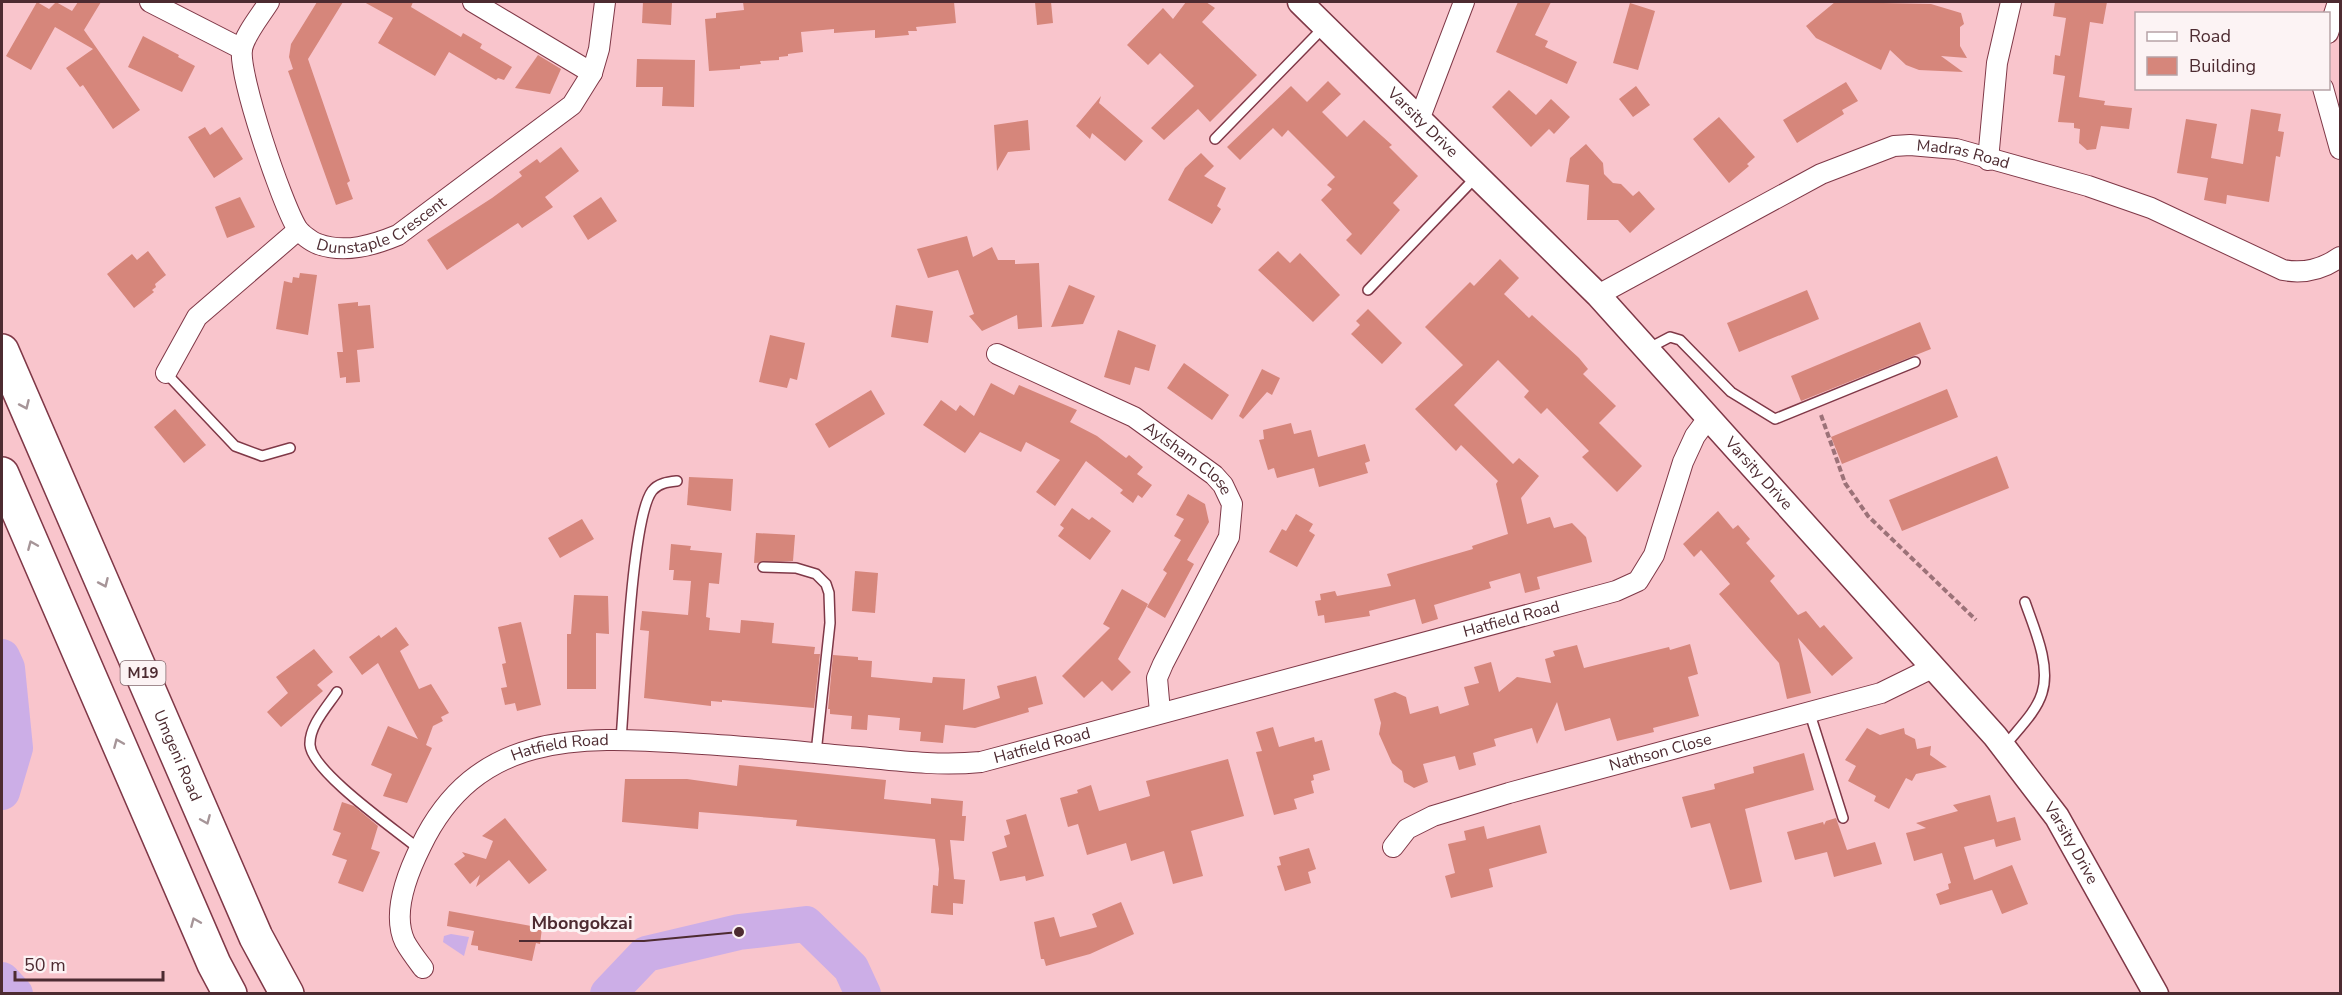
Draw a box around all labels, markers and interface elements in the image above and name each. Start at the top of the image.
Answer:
legend [2135,12,2330,90]
text: Road [2189,24,2231,48]
text: Building [2189,54,2256,78]
street label: Varsity Drive [1382,82,1463,163]
street label: Madras Road [1916,135,2012,175]
street label: Dunstaple Crescent [314,191,451,259]
one-way arrow [18,398,30,409]
street label: Aylsham Close [1139,416,1237,499]
street label: Varsity Drive [1719,431,1797,515]
one-way arrow [27,540,39,551]
one-way arrow [96,577,108,588]
street label: Hatfield Road [1461,596,1562,643]
road number: M19 [120,661,166,685]
street label: Umgeni Road [148,707,207,805]
street label: Hatfield Road [991,722,1093,769]
street label: Nathson Close [1607,728,1714,777]
street label: Hatfield Road [508,729,609,767]
one-way arrow [113,738,125,749]
street label: Varsity Drive [2038,797,2103,888]
one-way arrow [199,814,211,825]
callout: Mbongokzai [519,905,644,941]
text: Mbongokzai [532,911,633,935]
one-way arrow [191,917,203,928]
scale bar [15,944,164,982]
text: 50 m [24,953,66,977]

